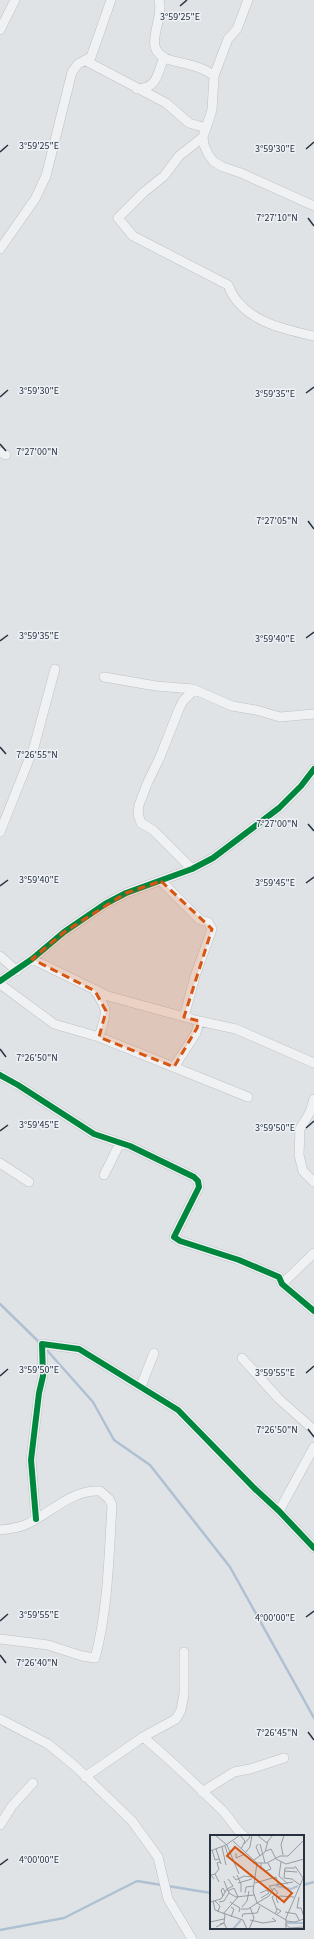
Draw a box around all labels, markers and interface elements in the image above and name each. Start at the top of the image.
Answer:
text: 3°59'25"E [160,10,200,24]
text: 3°59'25"E [19,139,59,153]
text: 3°59'30"E [255,142,295,156]
text: 7°27'10"N [256,211,298,225]
text: 3°59'30"E [19,384,59,398]
text: 3°59'35"E [255,387,295,401]
text: 7°27'00"N [16,445,58,459]
text: 7°27'05"N [256,514,298,528]
text: 3°59'35"E [19,629,59,643]
text: 3°59'40"E [255,632,295,646]
text: 7°26'55"N [16,748,58,762]
text: 7°27'00"N [256,817,298,831]
text: 3°59'40"E [19,873,59,887]
text: 3°59'45"E [255,876,295,890]
text: 7°26'50"N [16,1051,58,1065]
text: 3°59'45"E [19,1118,59,1132]
text: 3°59'50"E [255,1121,295,1135]
text: 3°59'50"E [19,1363,59,1377]
text: 3°59'55"E [255,1366,295,1380]
text: 7°26'50"N [256,1423,298,1437]
text: 3°59'55"E [19,1608,59,1622]
text: 4°00'00"E [255,1611,295,1625]
text: 7°26'40"N [16,1656,58,1670]
text: 7°26'45"N [256,1726,298,1740]
inset map [210,1835,304,1929]
text: 4°00'00"E [19,1853,59,1867]

